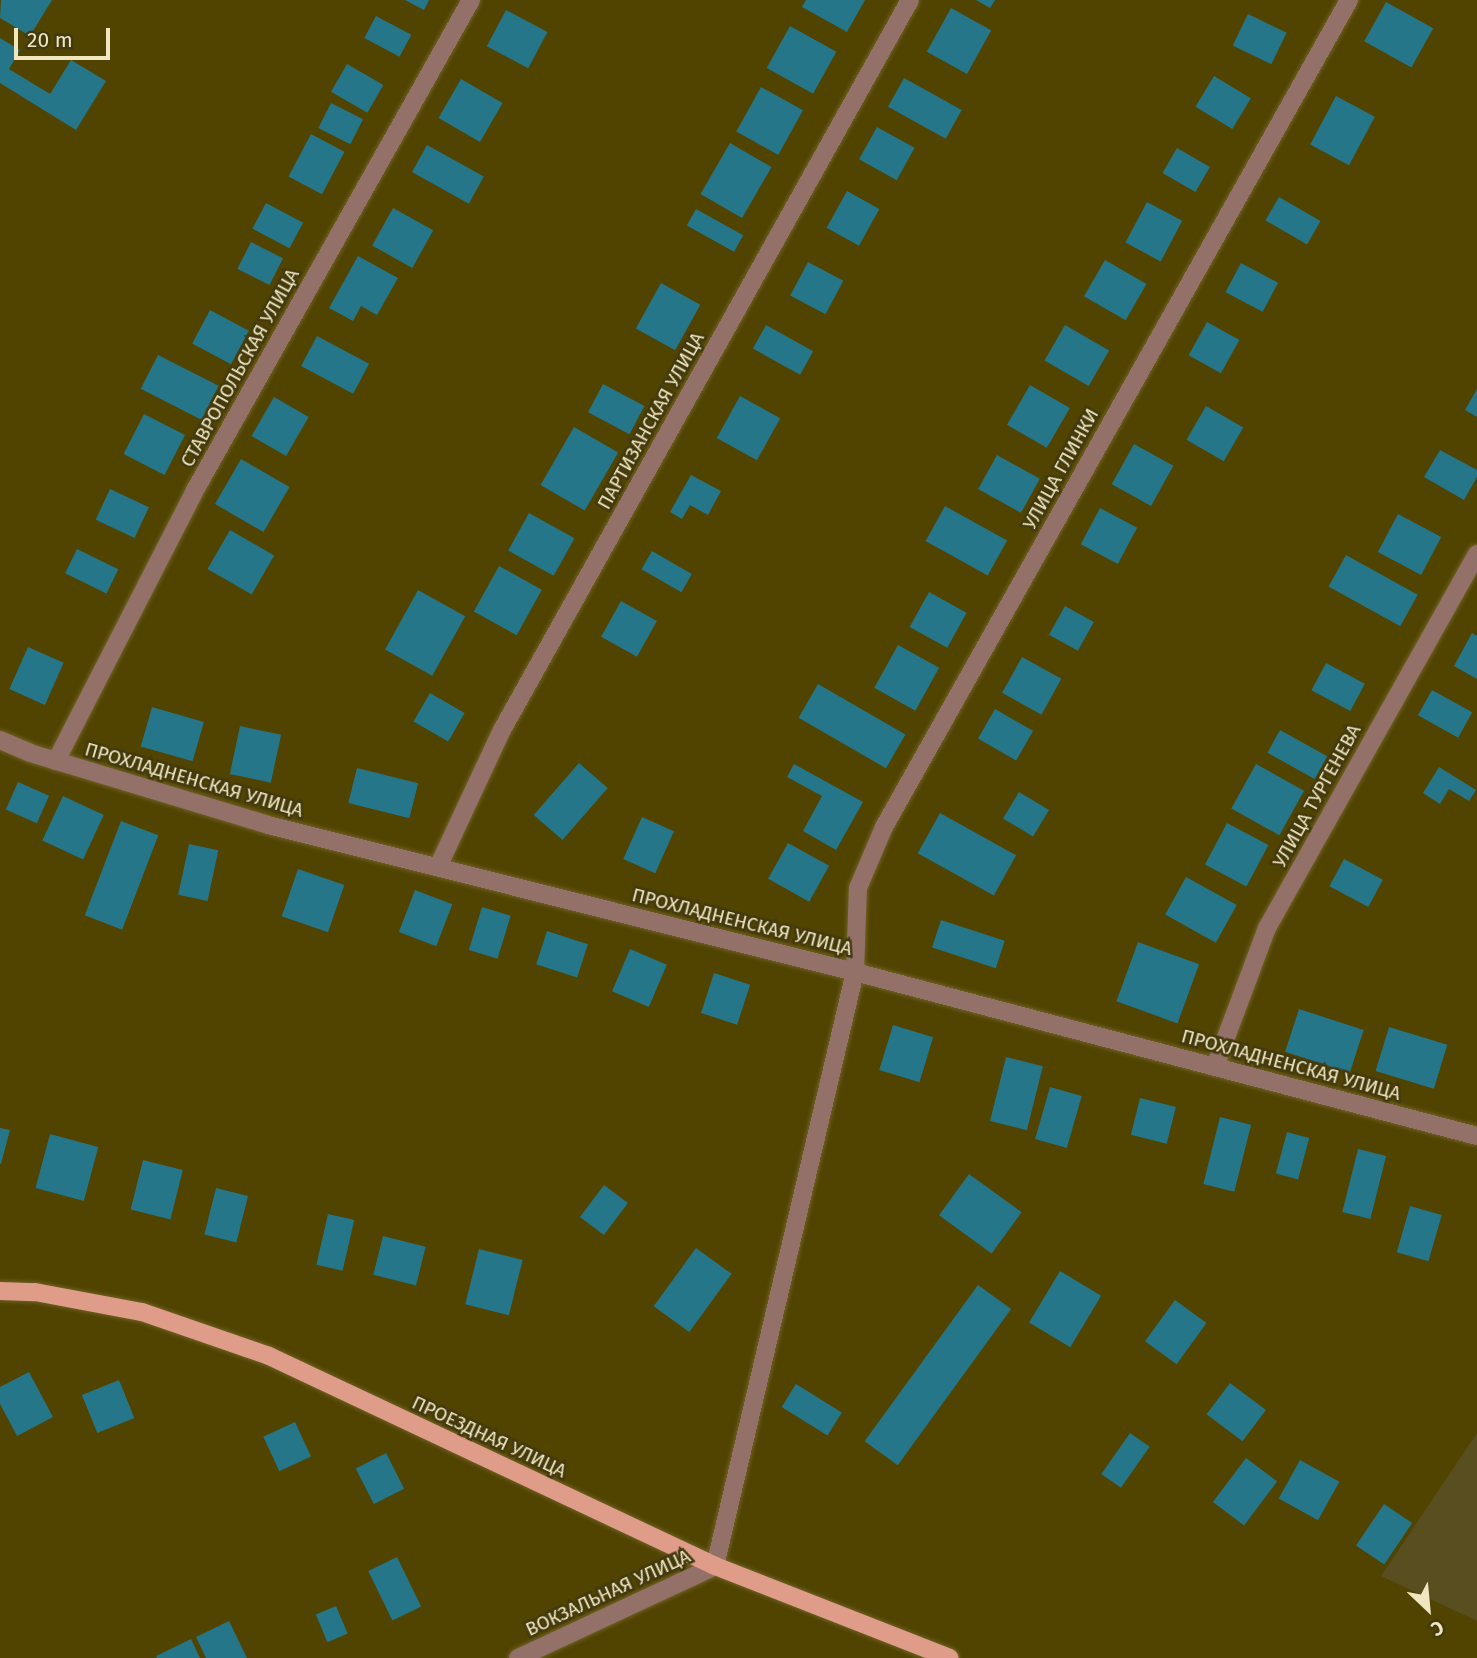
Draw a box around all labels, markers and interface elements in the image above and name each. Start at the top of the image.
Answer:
scale bar [18,14,114,58]
text: 20 m [27,27,73,53]
street label: СТАВРОПОЛЬСКАЯ УЛИЦА [176,265,304,471]
street label: ПАРТИЗАНСКАЯ УЛИЦА [593,329,709,513]
street label: УЛИЦА ГЛИНКИ [1018,405,1104,533]
street label: УЛИЦА ТУРГЕНЕВА [1268,720,1366,872]
street label: ПРОХЛАДНЕНСКАЯ УЛИЦА [82,738,306,822]
street label: ПРОХЛАДНЕНСКАЯ УЛИЦА [630,884,854,960]
street label: ПРОХЛАДНЕНСКАЯ УЛИЦА [1179,1025,1403,1105]
street label: ПРОЕЗДНАЯ УЛИЦА [408,1391,570,1483]
street label: ВОКЗАЛЬНАЯ УЛИЦА [522,1545,694,1641]
north arrow [1393,1574,1463,1644]
text: С [1427,1616,1447,1641]

